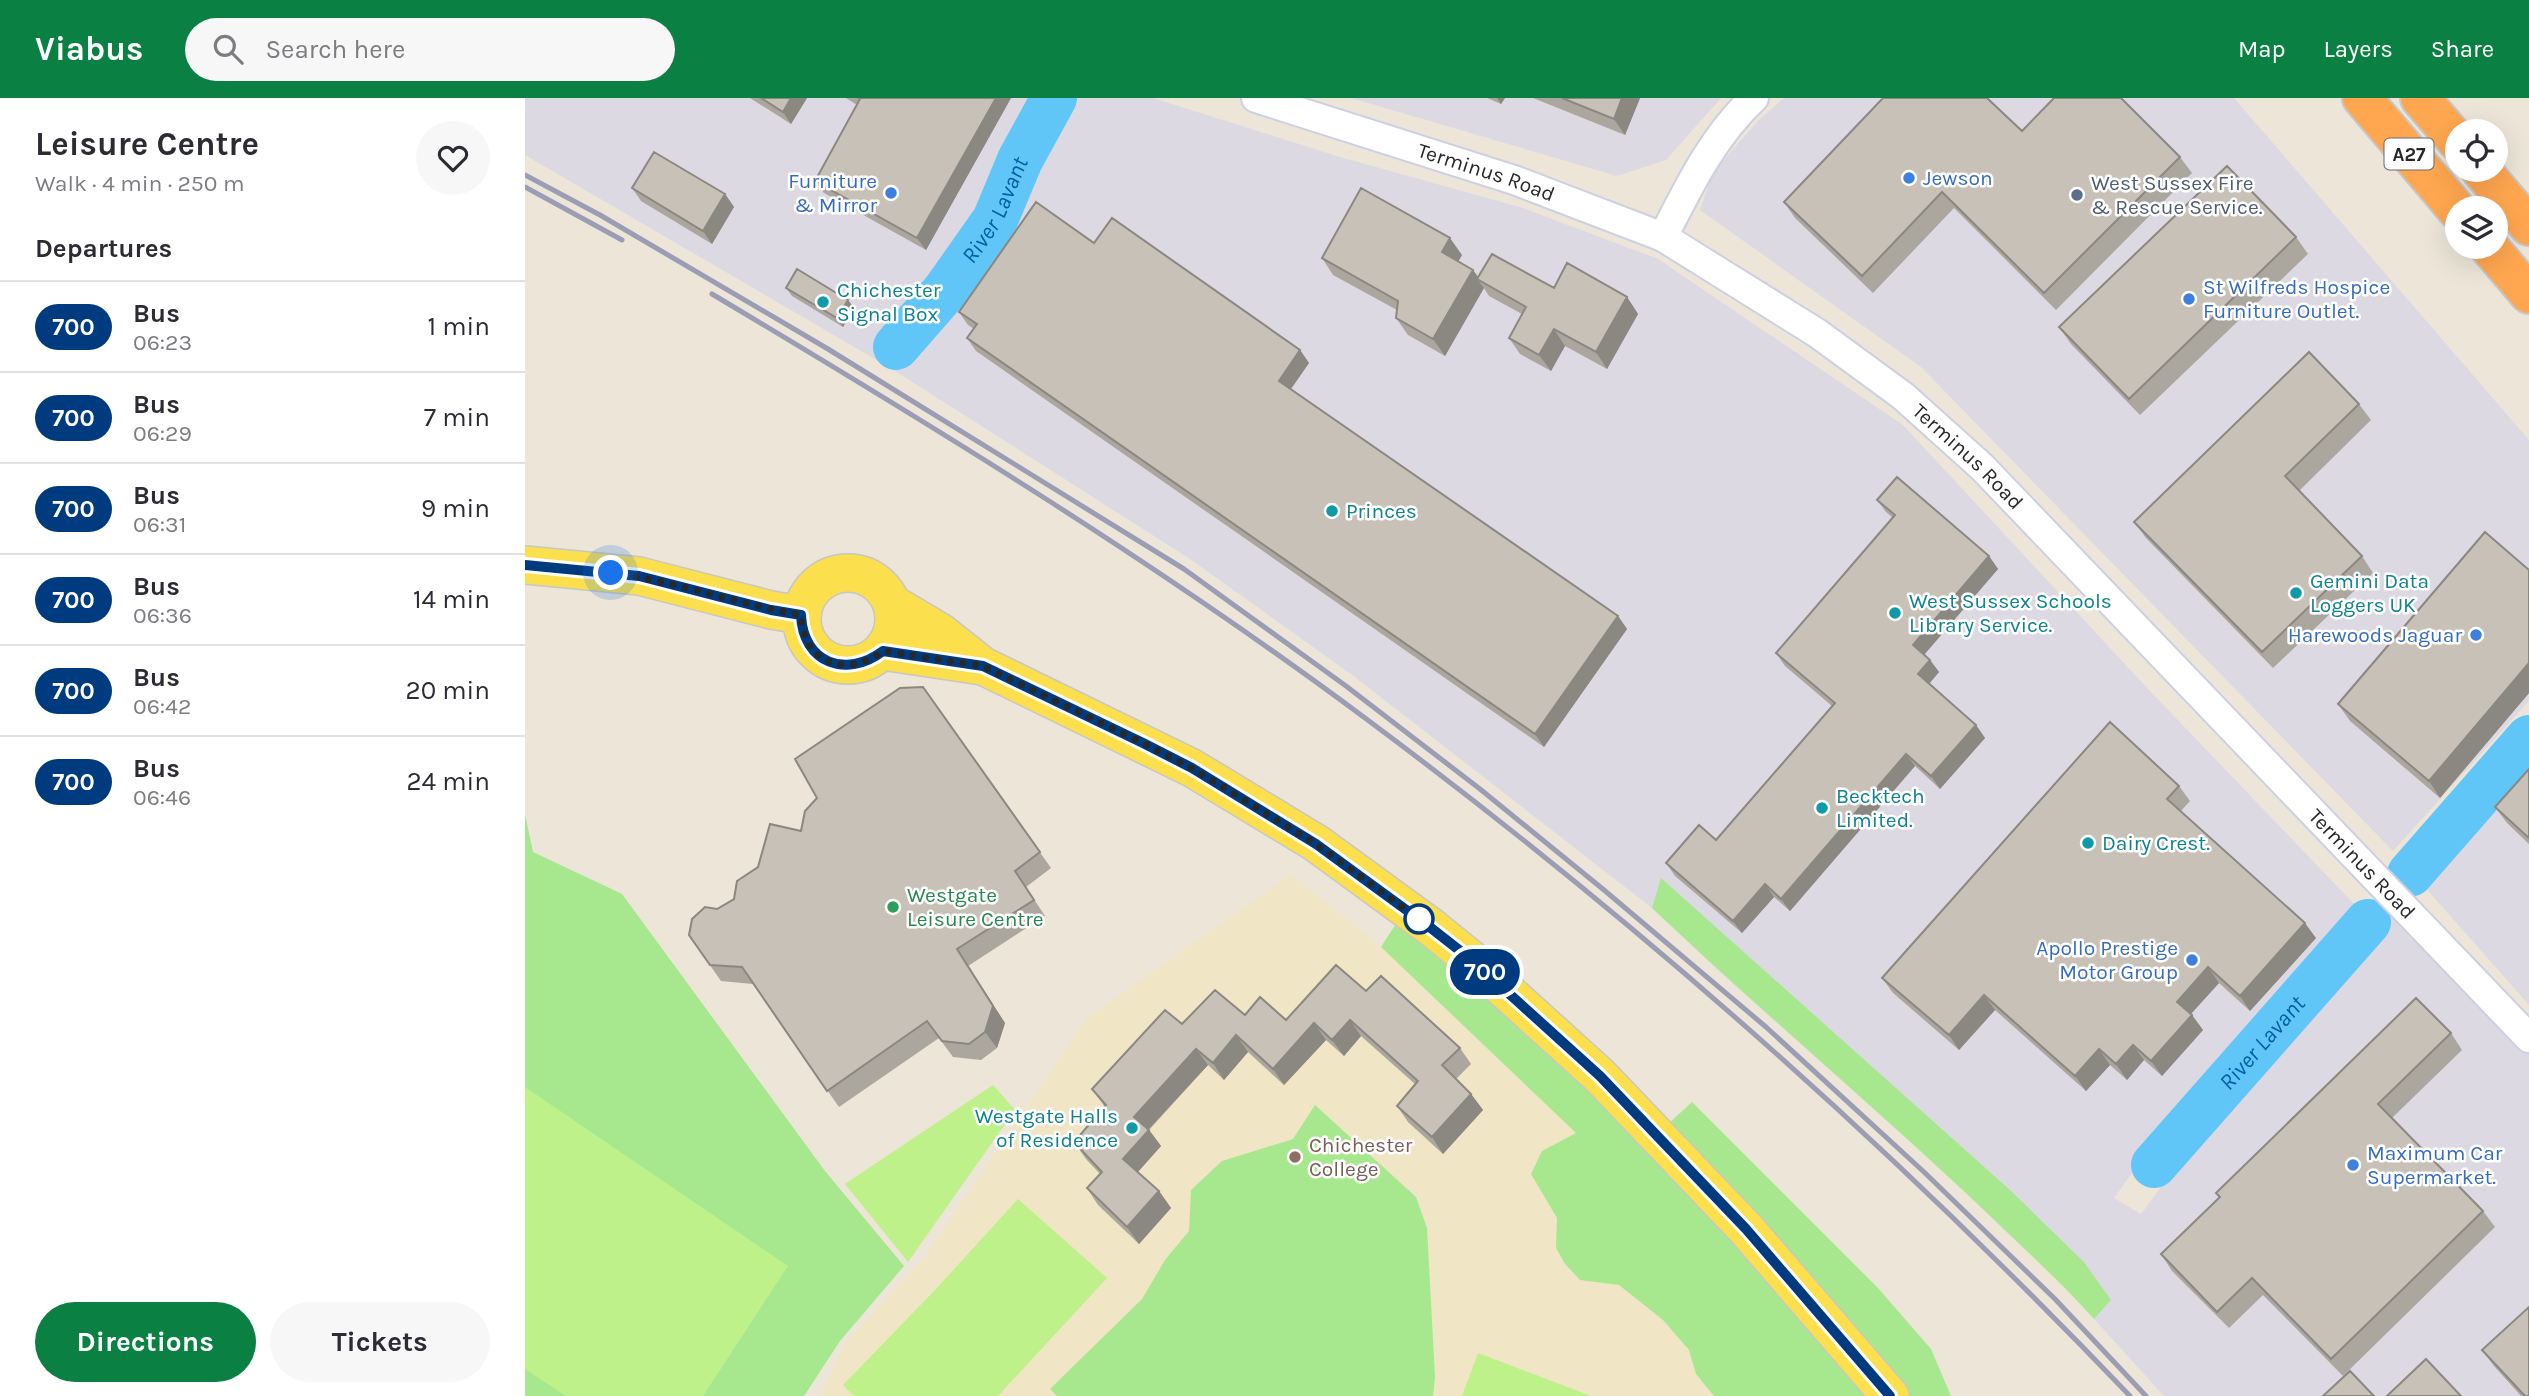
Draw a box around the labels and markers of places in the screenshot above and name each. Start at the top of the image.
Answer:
place label: Jewson [1923,166,1993,190]
place label: Furniture & Mirror [788,169,877,217]
marker: Jewson [1901,170,1917,186]
place label: West Sussex Fire & Rescue Service. [2091,171,2263,219]
marker: Furniture & Mirror [883,185,899,201]
marker: West Sussex Fire & Rescue Service. [2069,187,2085,203]
place label: St Wilfreds Hospice Furniture Outlet. [2203,275,2390,323]
place label: Chichester Signal Box [837,278,941,326]
marker: St Wilfreds Hospice Furniture Outlet. [2181,291,2197,307]
marker: Chichester Signal Box [815,294,831,310]
place label: Princes [1346,499,1417,523]
marker: Princes [1324,503,1340,519]
place label: Gemini Data Loggers UK [2310,569,2429,617]
marker: Gemini Data Loggers UK [2288,585,2304,601]
place label: West Sussex Schools Library Service. [1909,589,2112,637]
marker: West Sussex Schools Library Service. [1887,605,1903,621]
place label: Harewoods Jaguar [2288,623,2462,647]
marker: Harewoods Jaguar [2468,627,2484,643]
place label: Becktech Limited. [1836,784,1925,832]
marker: Becktech Limited. [1814,800,1830,816]
place label: Dairy Crest. [2102,831,2210,855]
marker: Dairy Crest. [2080,835,2096,851]
place label: Westgate Leisure Centre [907,883,1044,931]
marker: Westgate Leisure Centre [885,899,901,915]
unlabelled marker [1404,904,1434,934]
place label: Apollo Prestige Motor Group [2036,936,2178,984]
marker: Apollo Prestige Motor Group [2184,952,2200,968]
place label: Westgate Halls of Residence [975,1104,1118,1152]
marker: Westgate Halls of Residence [1124,1120,1140,1136]
place label: Chichester College [1309,1133,1413,1181]
place label: Maximum Car Supermarket. [2367,1141,2503,1189]
marker: Chichester College [1287,1149,1303,1165]
marker: Maximum Car Supermarket. [2345,1157,2361,1173]

